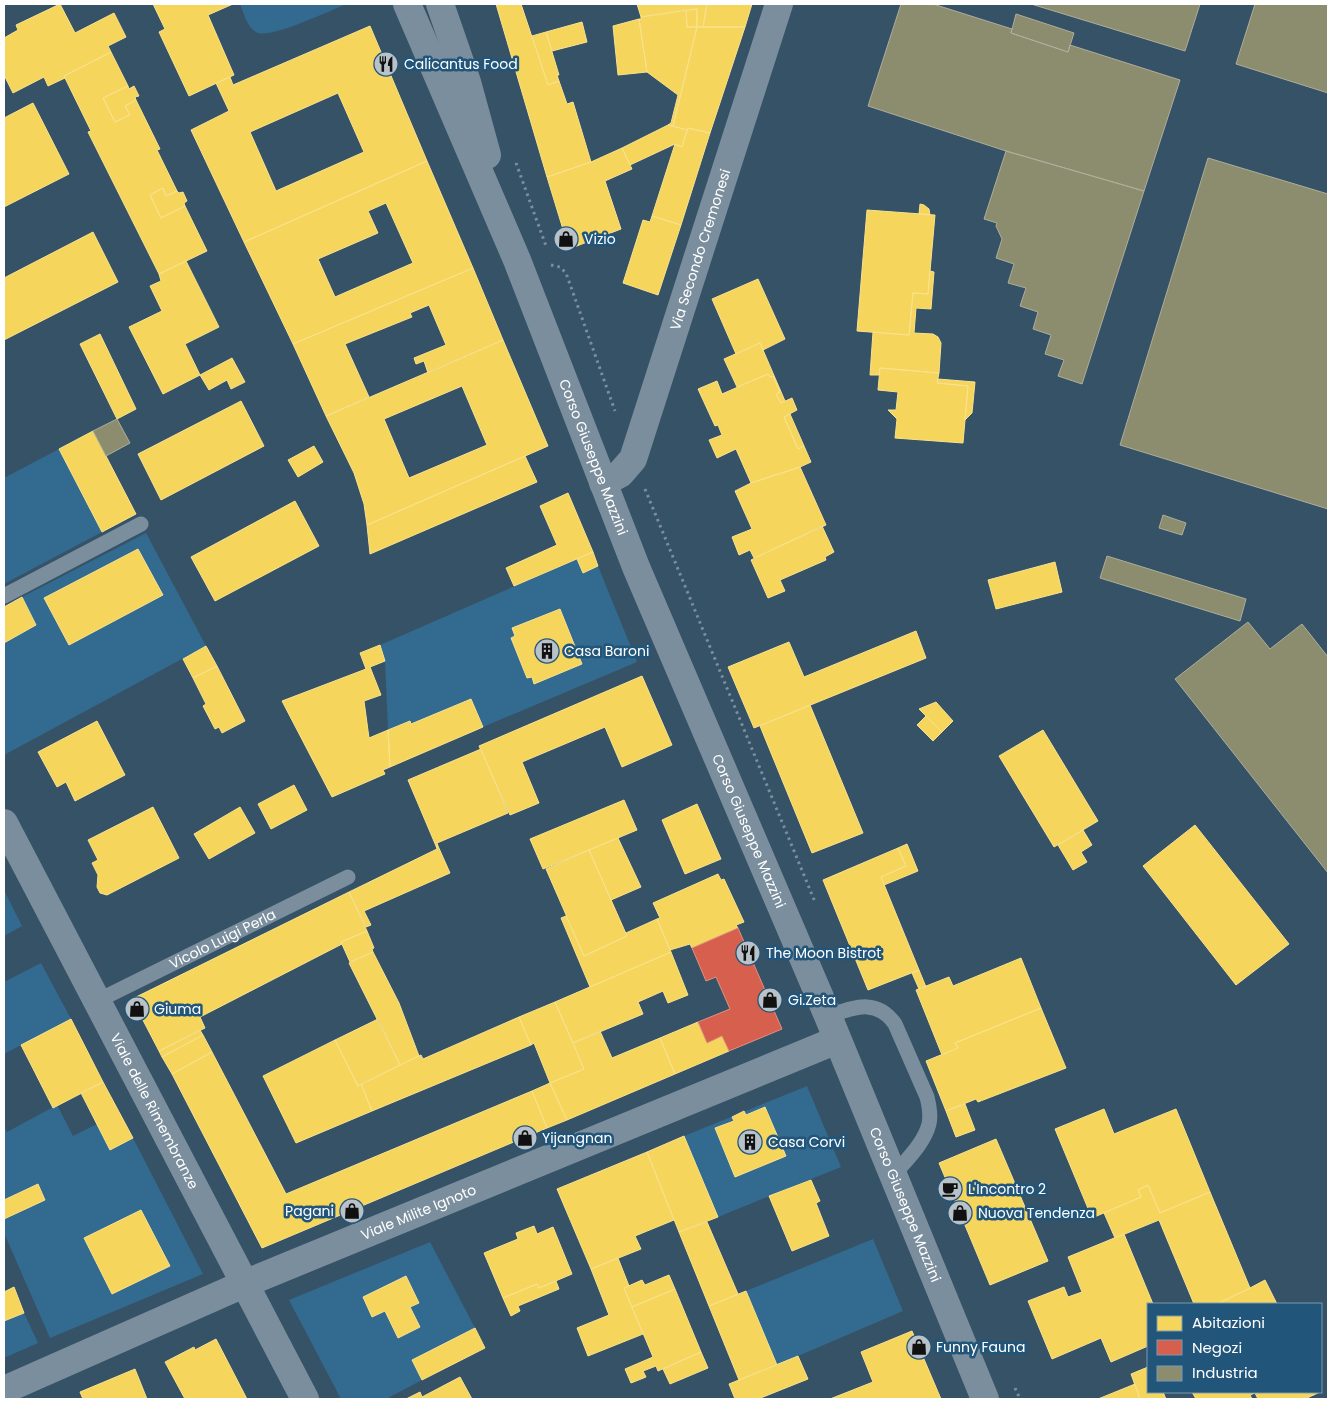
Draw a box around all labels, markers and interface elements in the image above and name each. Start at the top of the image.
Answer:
restaurant icon: Calicantus Food [373,51,399,77]
place label: Calicantus Food [404,54,518,74]
street label: Via Secondo Cremonesi [665,166,735,333]
shop icon: Vizio [553,226,579,252]
place label: Vizio [584,229,616,249]
street label: Corso Giuseppe Mazzini [554,376,633,538]
building icon: Casa Baroni [534,638,560,664]
place label: Casa Baroni [564,641,649,661]
street label: Corso Giuseppe Mazzini [707,751,791,911]
street label: Vicolo Luigi Perla [166,904,279,974]
restaurant icon: The Moon Bistrot [735,940,761,966]
place label: The Moon Bistrot [766,943,881,963]
shop icon: Gi.Zeta [757,987,783,1013]
place label: Gi.Zeta [788,990,836,1010]
shop icon: Giuma [124,996,150,1022]
place label: Giuma [154,999,201,1019]
street label: Viale delle Rimembranze [105,1030,204,1193]
street label: Corso Giuseppe Mazzini [865,1124,946,1285]
shop icon: Yijangnan [512,1125,538,1151]
place label: Yijangnan [542,1128,612,1148]
building icon: Casa Corvi [737,1129,763,1155]
place label: Casa Corvi [768,1132,845,1152]
cafe icon: L'Incontro 2 [937,1176,963,1202]
place label: L'Incontro 2 [968,1179,1046,1199]
street label: Viale Milite Ignoto [358,1180,479,1245]
shop icon: Pagani [339,1198,365,1224]
shop icon: Nuova Tendenza [947,1200,973,1226]
place label: Pagani [285,1201,334,1221]
place label: Nuova Tendenza [978,1203,1095,1223]
legend [1147,1303,1322,1393]
text: Abitazioni [1192,1312,1265,1333]
shop icon: Funny Fauna [906,1334,932,1360]
place label: Funny Fauna [936,1337,1025,1357]
text: Negozi [1192,1337,1242,1358]
text: Industria [1192,1362,1258,1383]

